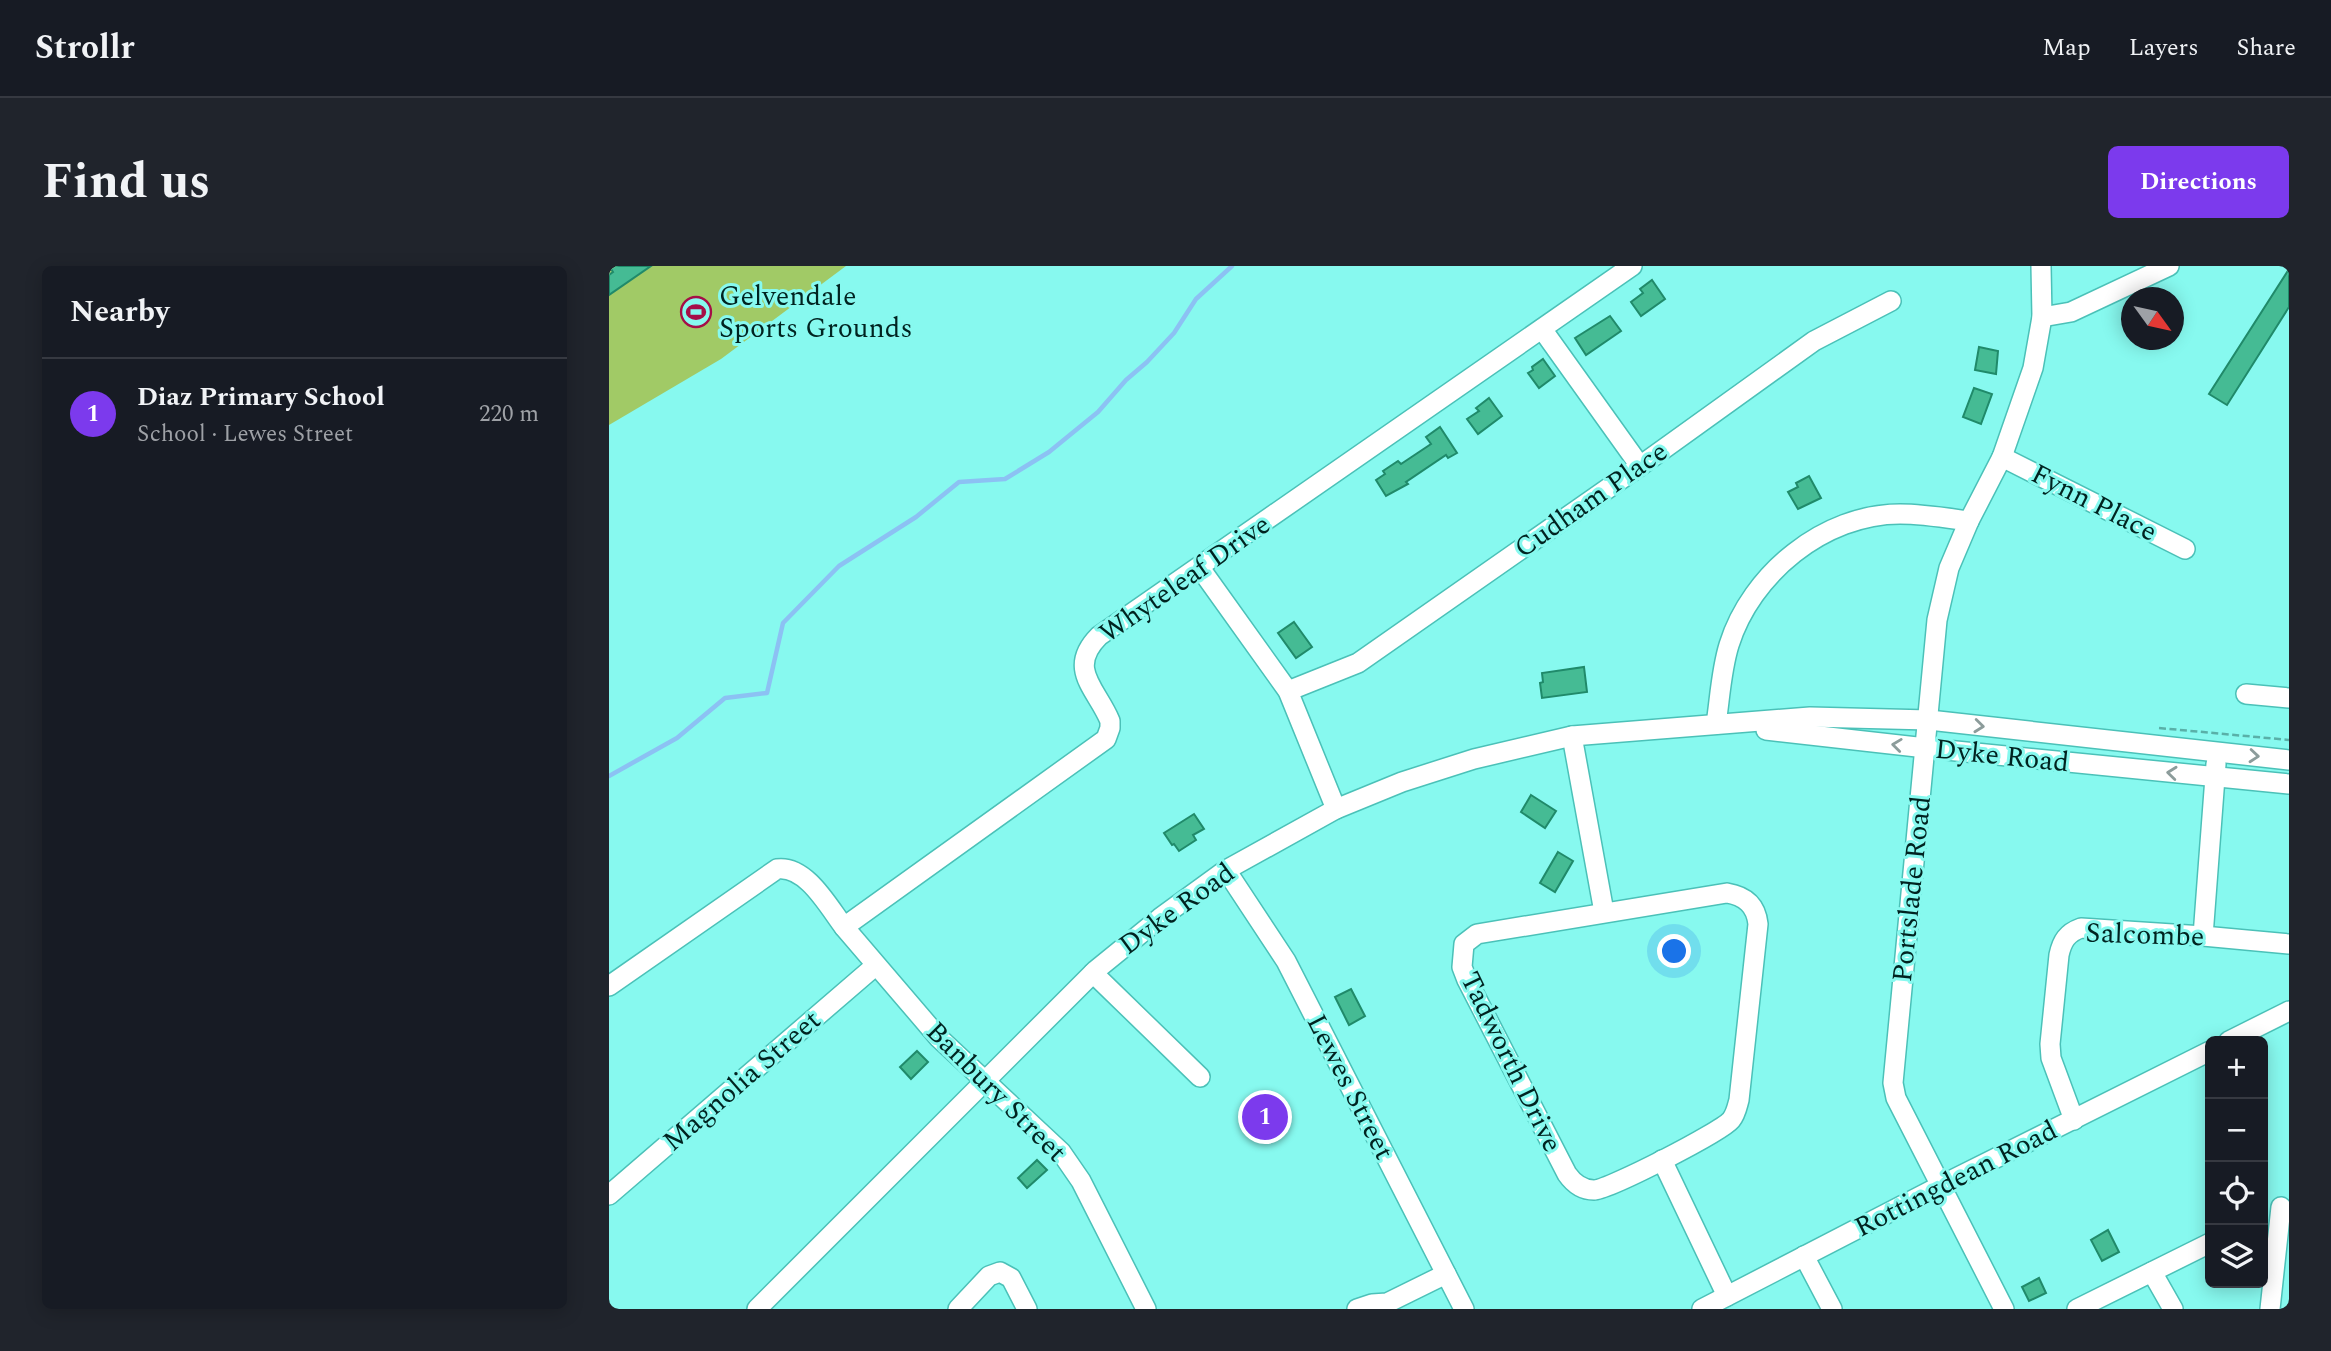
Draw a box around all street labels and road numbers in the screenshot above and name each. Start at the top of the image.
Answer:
street label: Cudham Place [1505,431,1677,569]
street label: Fynn Place [2023,453,2165,553]
street label: Whyteleaf Drive [1090,504,1280,654]
street label: Dyke Road [1933,728,2071,784]
street label: Portslade Road [1881,794,1943,984]
street label: Dyke Road [1110,852,1244,966]
street label: Salcombe [2085,911,2205,959]
street label: Tadworth Drive [1449,964,1573,1160]
street label: Magnolia Street [653,1000,831,1162]
street label: Lewes Street [1295,1007,1405,1167]
street label: Banbury Street [916,1012,1077,1173]
street label: Rottingdean Road [1847,1109,2065,1249]

